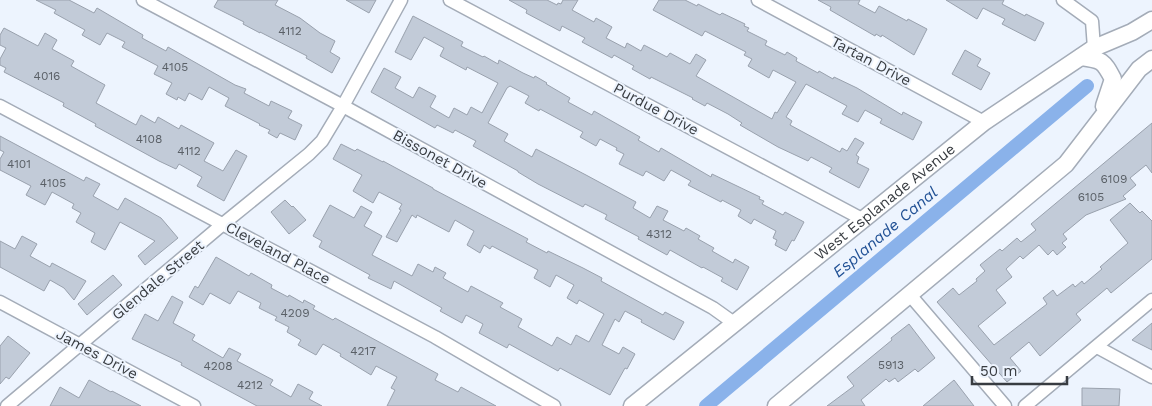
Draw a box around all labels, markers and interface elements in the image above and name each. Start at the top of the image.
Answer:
house number: 4112 [278,24,302,38]
street label: Tartan Drive [828,32,914,90]
house number: 4105 [162,60,188,74]
house number: 4016 [34,69,60,83]
street label: Purdue Drive [610,79,702,139]
street label: Bissonet Drive [390,126,490,192]
house number: 4108 [136,132,162,146]
street label: West Esplanade Avenue [811,140,959,264]
house number: 4112 [177,144,201,158]
house number: 4101 [7,157,31,171]
house number: 6109 [1101,172,1127,186]
house number: 4105 [40,176,66,190]
water label: Esplanade Canal [829,182,941,281]
house number: 6105 [1078,190,1104,204]
street label: Cleveland Place [223,218,333,288]
house number: 4312 [646,227,672,241]
street label: Glendale Street [108,236,208,324]
house number: 4209 [280,306,310,320]
street label: James Drive [53,325,141,383]
house number: 4217 [350,344,376,358]
scale bar [972,354,1067,386]
house number: 5913 [878,358,904,372]
house number: 4208 [203,359,233,373]
text: 50 m [980,362,1017,380]
house number: 4212 [237,378,263,392]

